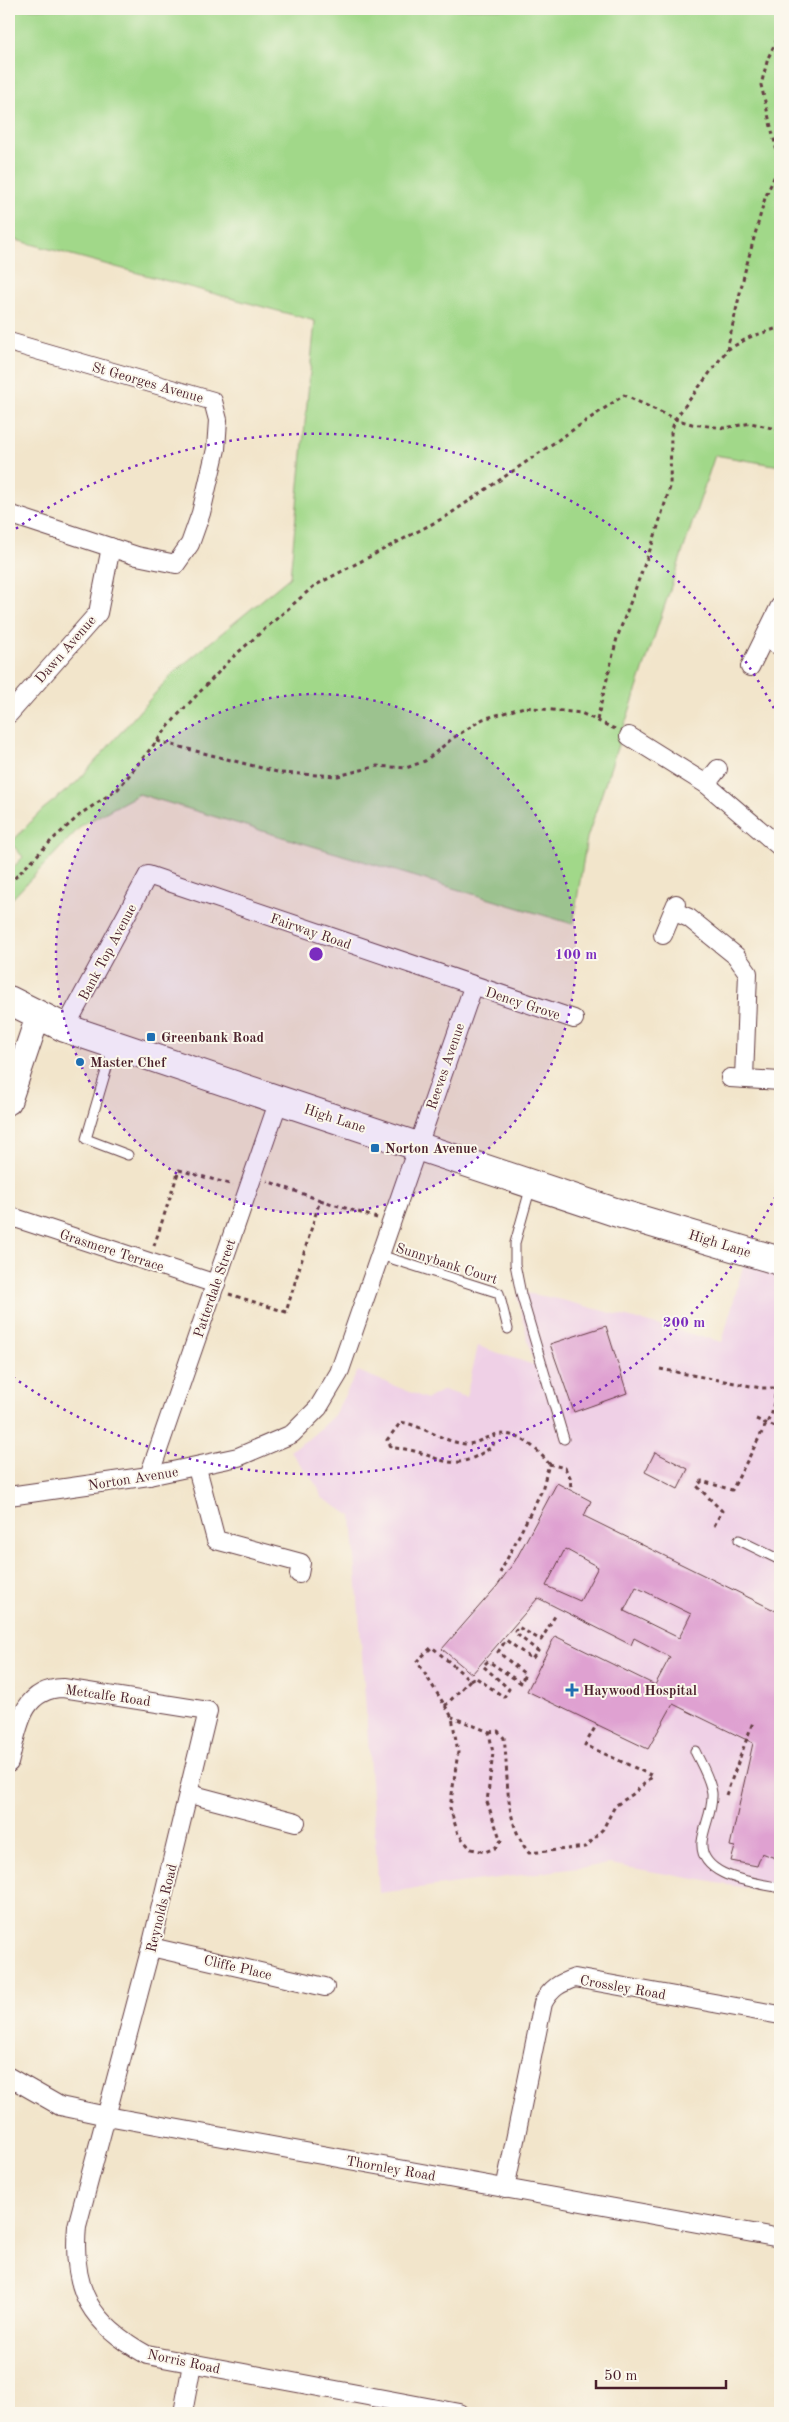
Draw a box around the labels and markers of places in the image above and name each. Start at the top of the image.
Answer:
centre of rings [307,945,325,963]
marker: Greenbank Road [145,1031,157,1043]
place label: Greenbank Road [161,1031,265,1045]
marker: Master Chef [74,1056,86,1068]
place label: Master Chef [90,1056,167,1070]
marker: Norton Avenue [369,1142,381,1154]
place label: Norton Avenue [385,1142,477,1156]
marker: Haywood Hospital [565,1683,579,1697]
place label: Haywood Hospital [583,1684,697,1698]

